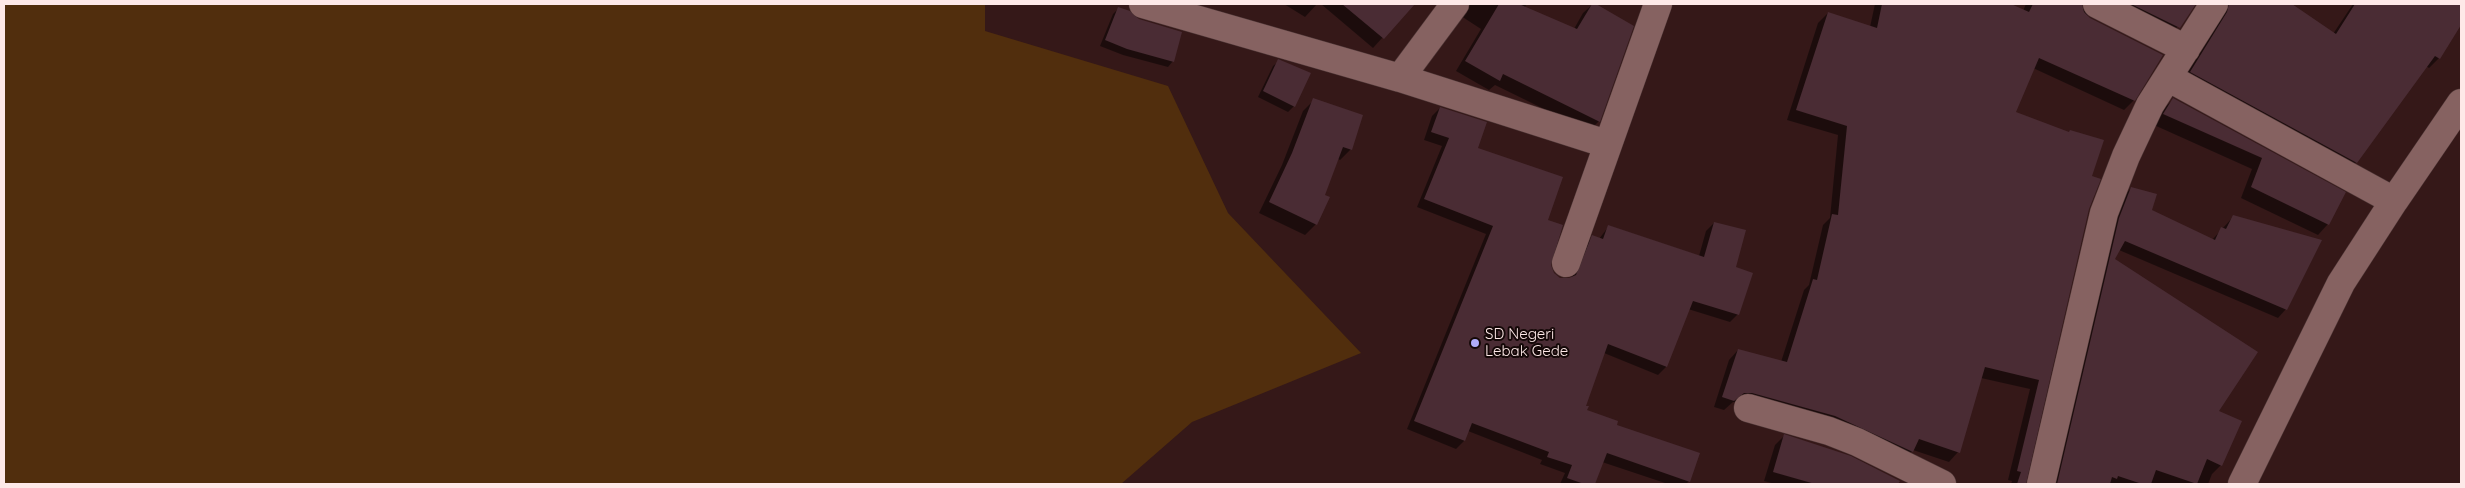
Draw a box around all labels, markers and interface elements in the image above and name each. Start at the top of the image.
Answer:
place label: SD Negeri Lebak Gede [1485,325,1568,360]
marker: SD Negeri Lebak Gede [1469,337,1481,349]

